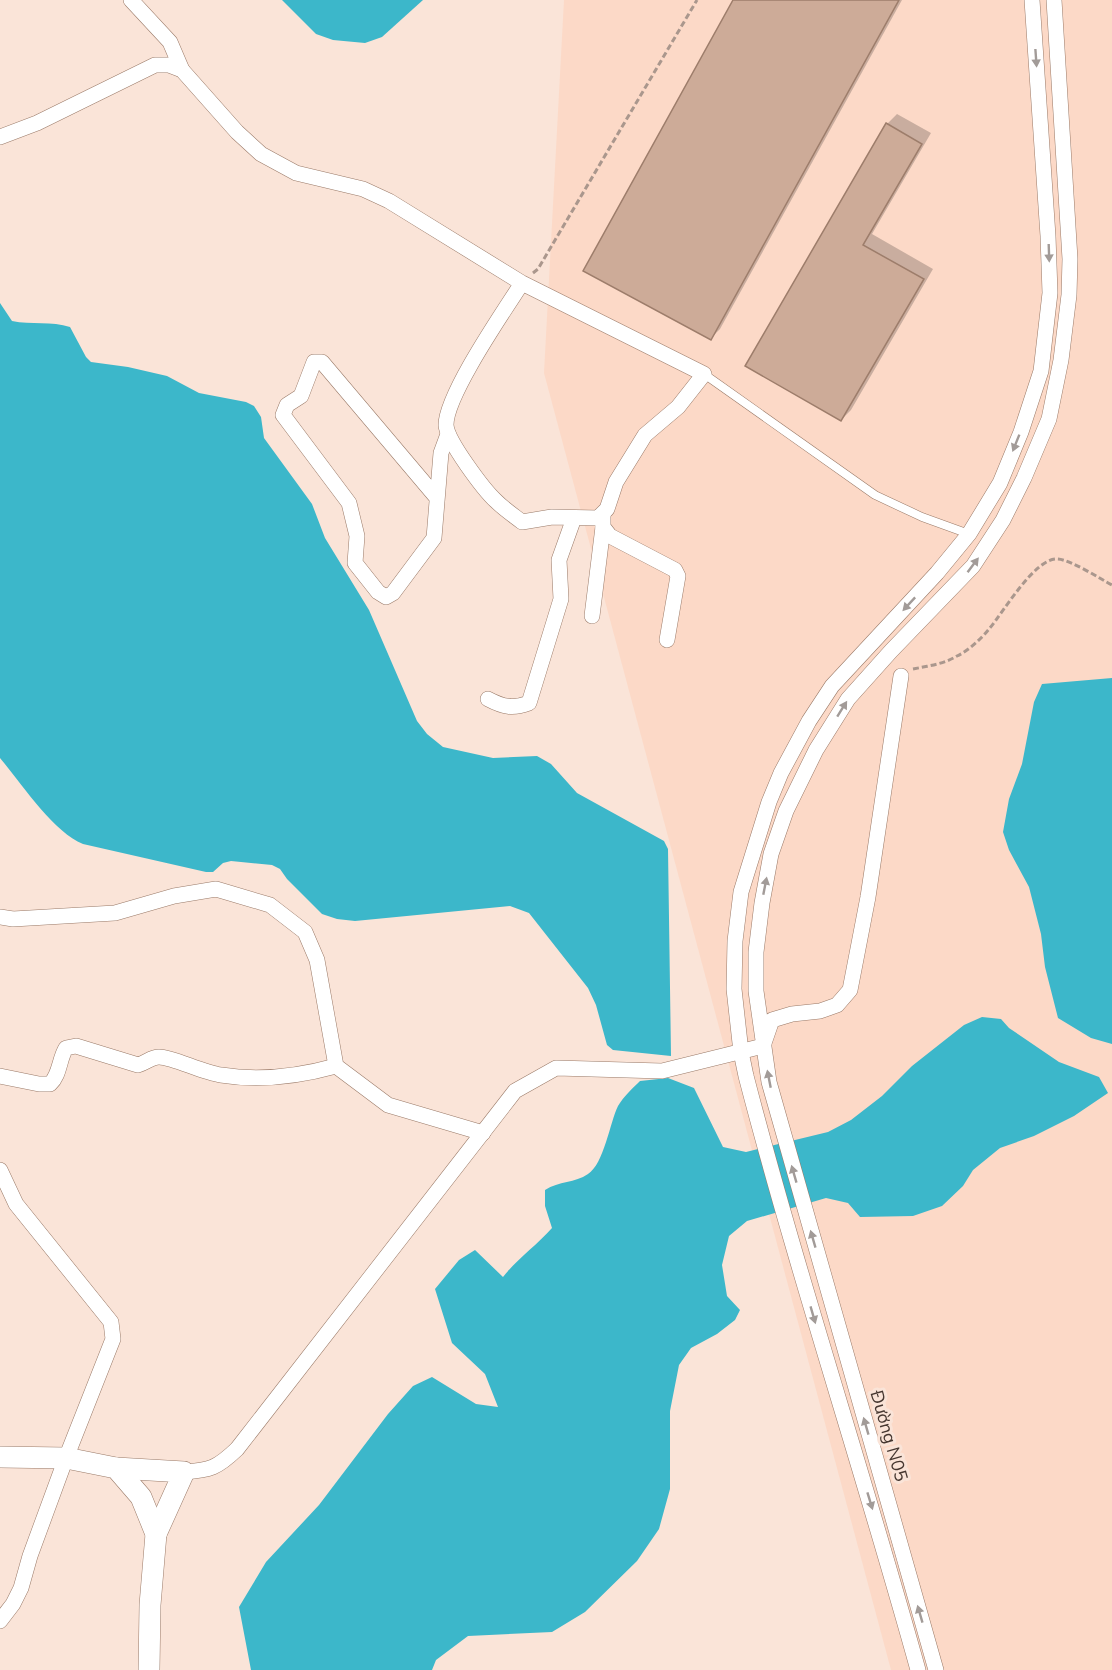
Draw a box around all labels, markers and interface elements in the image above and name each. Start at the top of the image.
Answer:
one-way arrow [1031,49,1041,68]
one-way arrow [1044,243,1054,262]
one-way arrow [1011,434,1020,452]
one-way arrow [967,557,979,573]
one-way arrow [903,596,916,611]
one-way arrow [837,700,848,717]
one-way arrow [761,876,770,895]
one-way arrow [764,1070,773,1089]
one-way arrow [789,1165,798,1183]
one-way arrow [808,1230,817,1248]
one-way arrow [809,1306,818,1324]
street label: Đường N05 [864,1387,913,1484]
one-way arrow [861,1417,871,1435]
one-way arrow [866,1493,875,1511]
one-way arrow [915,1605,924,1623]

